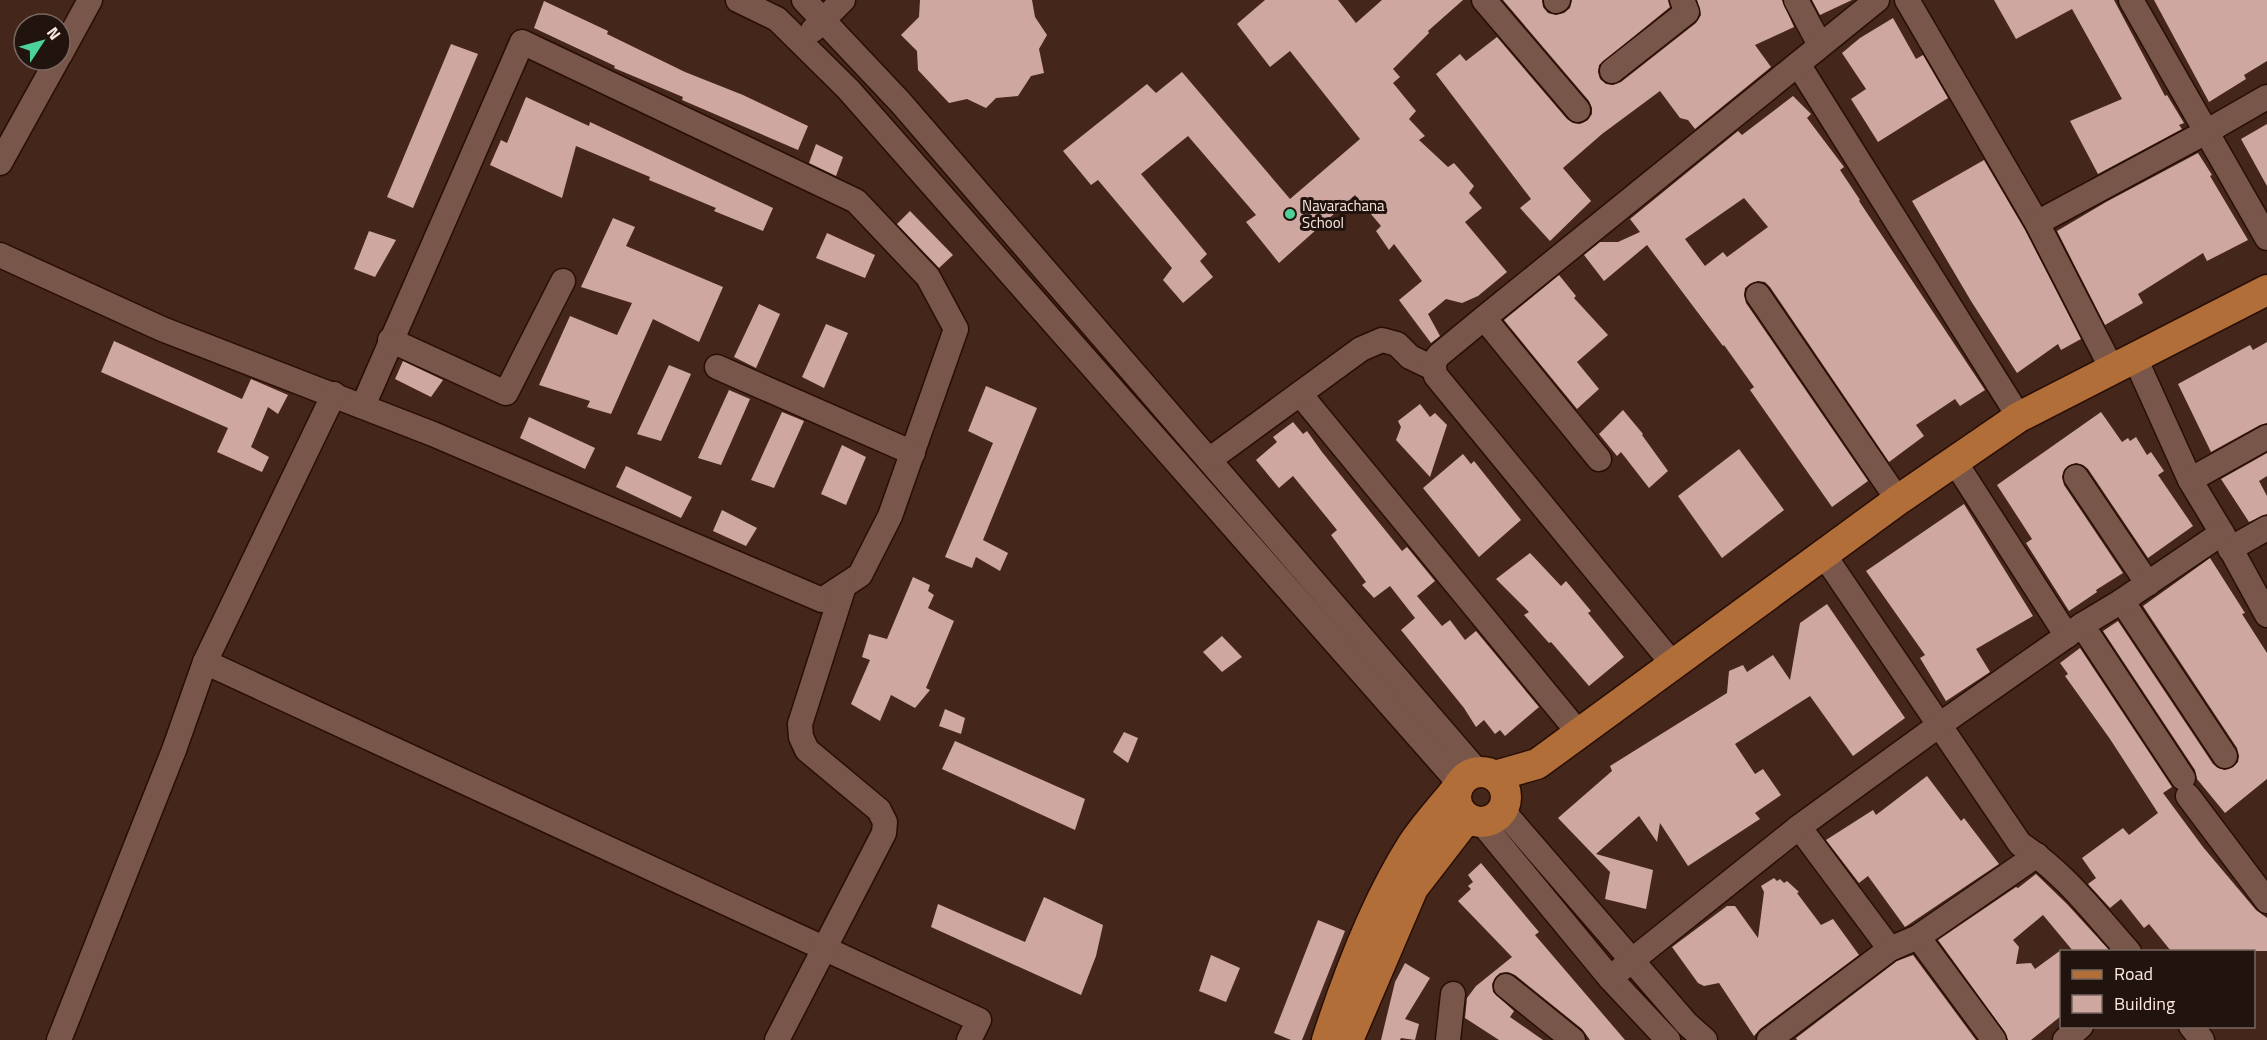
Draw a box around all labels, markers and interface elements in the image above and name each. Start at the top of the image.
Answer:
north arrow [12,12,72,72]
text: N [41,22,67,45]
place label: Navarachana School [1302,194,1385,234]
marker: Navarachana School [1283,207,1297,221]
legend [2060,950,2255,1028]
text: Road [2114,960,2153,987]
text: Building [2114,990,2175,1017]

